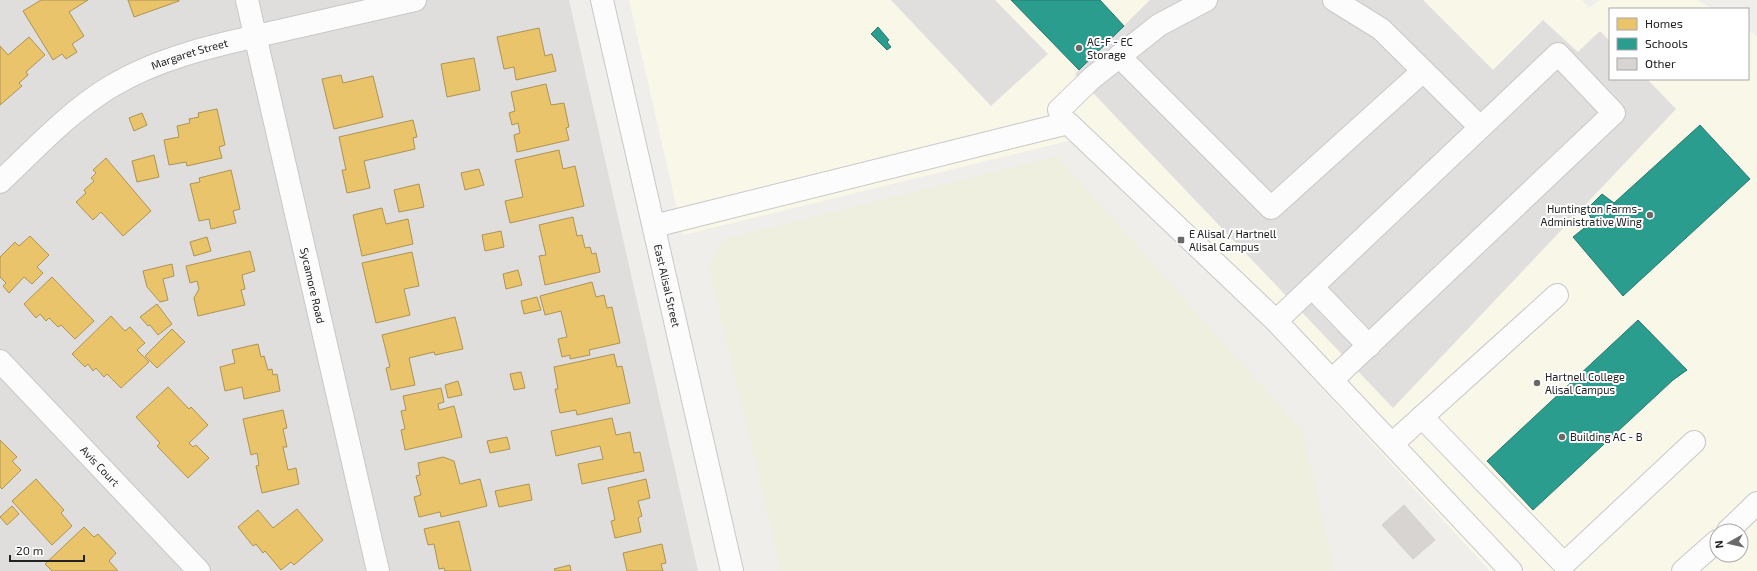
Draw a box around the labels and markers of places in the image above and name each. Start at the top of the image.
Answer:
place label: AC-F - EC Storage [1087,35,1133,61]
marker: AC-F - EC Storage [1074,43,1084,53]
place label: Huntington Farms- Administrative Wing [1541,202,1642,228]
marker: Huntington Farms- Administrative Wing [1645,210,1655,220]
place label: E Alisal / Hartnell Alisal Campus [1189,227,1277,253]
marker: E Alisal / Hartnell Alisal Campus [1176,235,1186,245]
place label: Hartnell College Alisal Campus [1545,370,1625,396]
marker: Hartnell College Alisal Campus [1532,378,1542,388]
place label: Building AC - B [1570,430,1643,443]
marker: Building AC - B [1557,432,1567,442]

